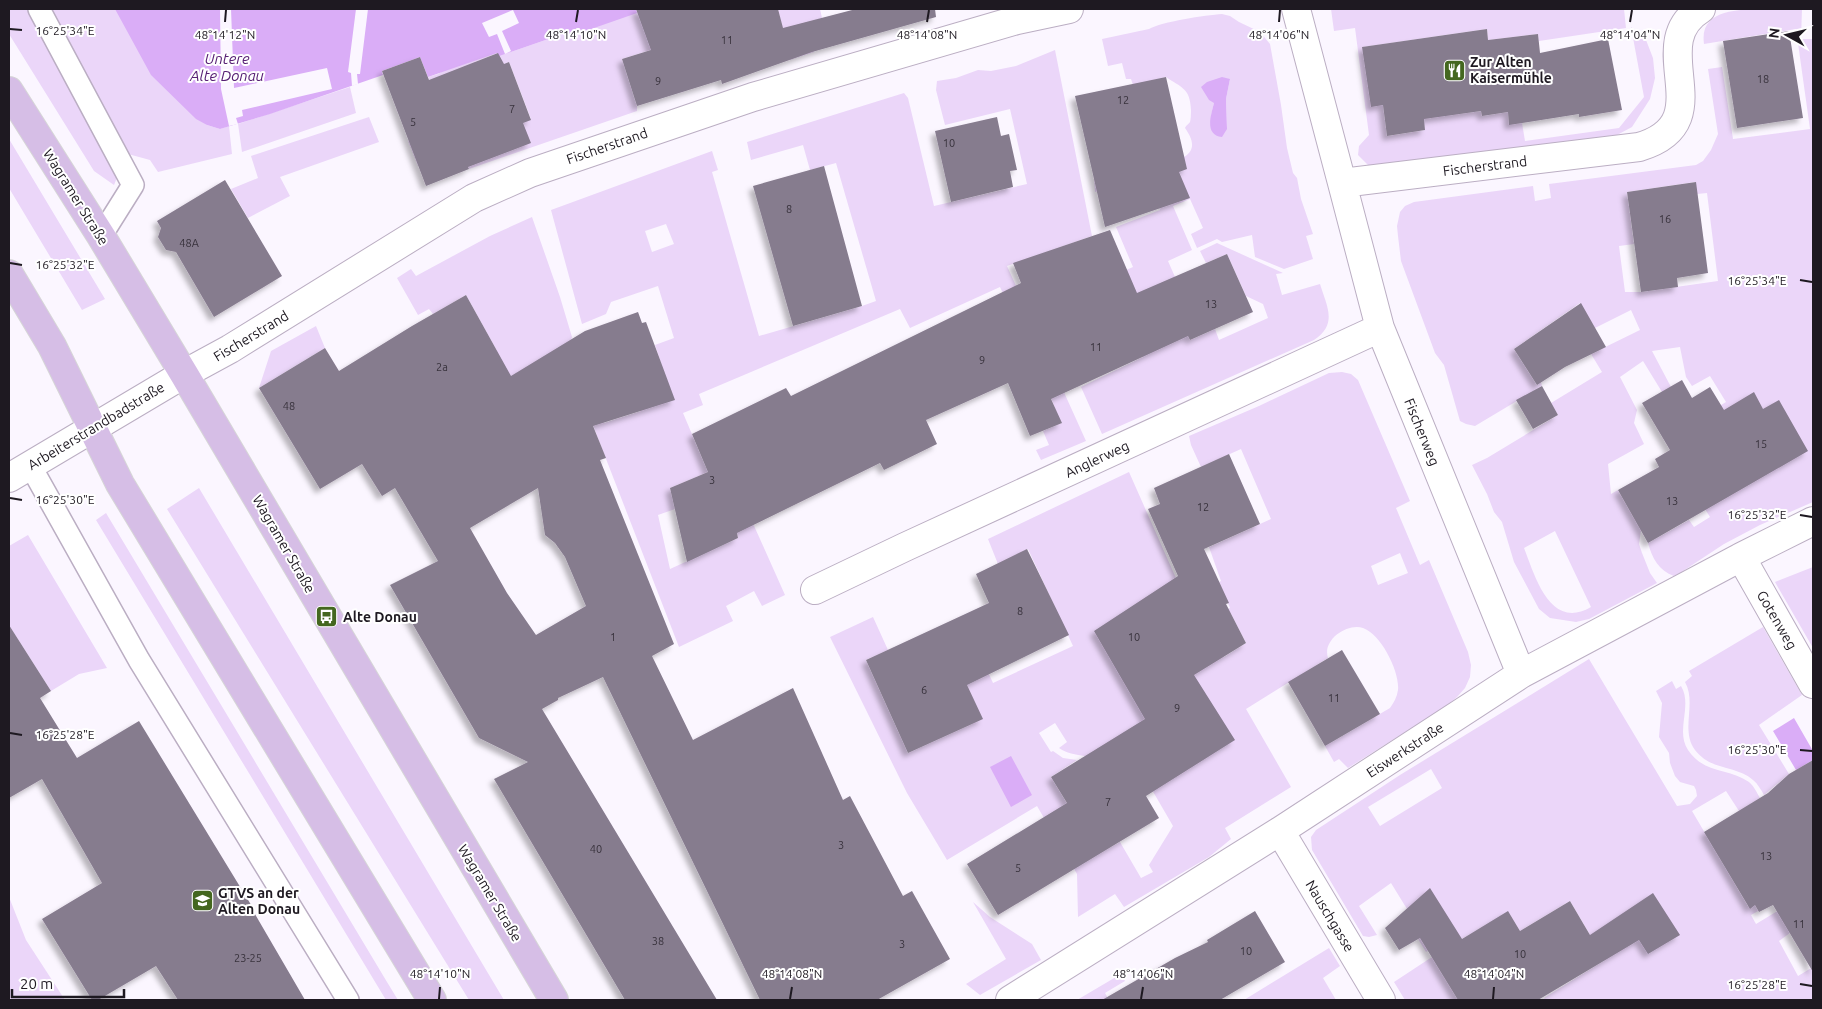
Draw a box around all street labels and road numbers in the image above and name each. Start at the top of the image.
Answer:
street label: Fischerstrand [564,125,650,167]
street label: Wagramer Straße [40,146,112,248]
street label: Fischerstrand [1442,153,1528,179]
street label: Fischerstrand [211,307,291,365]
street label: Arbeiterstrandbadstraße [25,379,167,473]
street label: Fischerweg [1401,396,1443,468]
street label: Anglerweg [1062,437,1132,481]
street label: Wagramer Straße [250,492,318,596]
street label: Gotenweg [1754,588,1800,652]
street label: Eiswerkstraße [1364,719,1446,781]
street label: Wagramer Straße [455,842,525,944]
street label: Nauschgasse [1302,877,1358,955]

